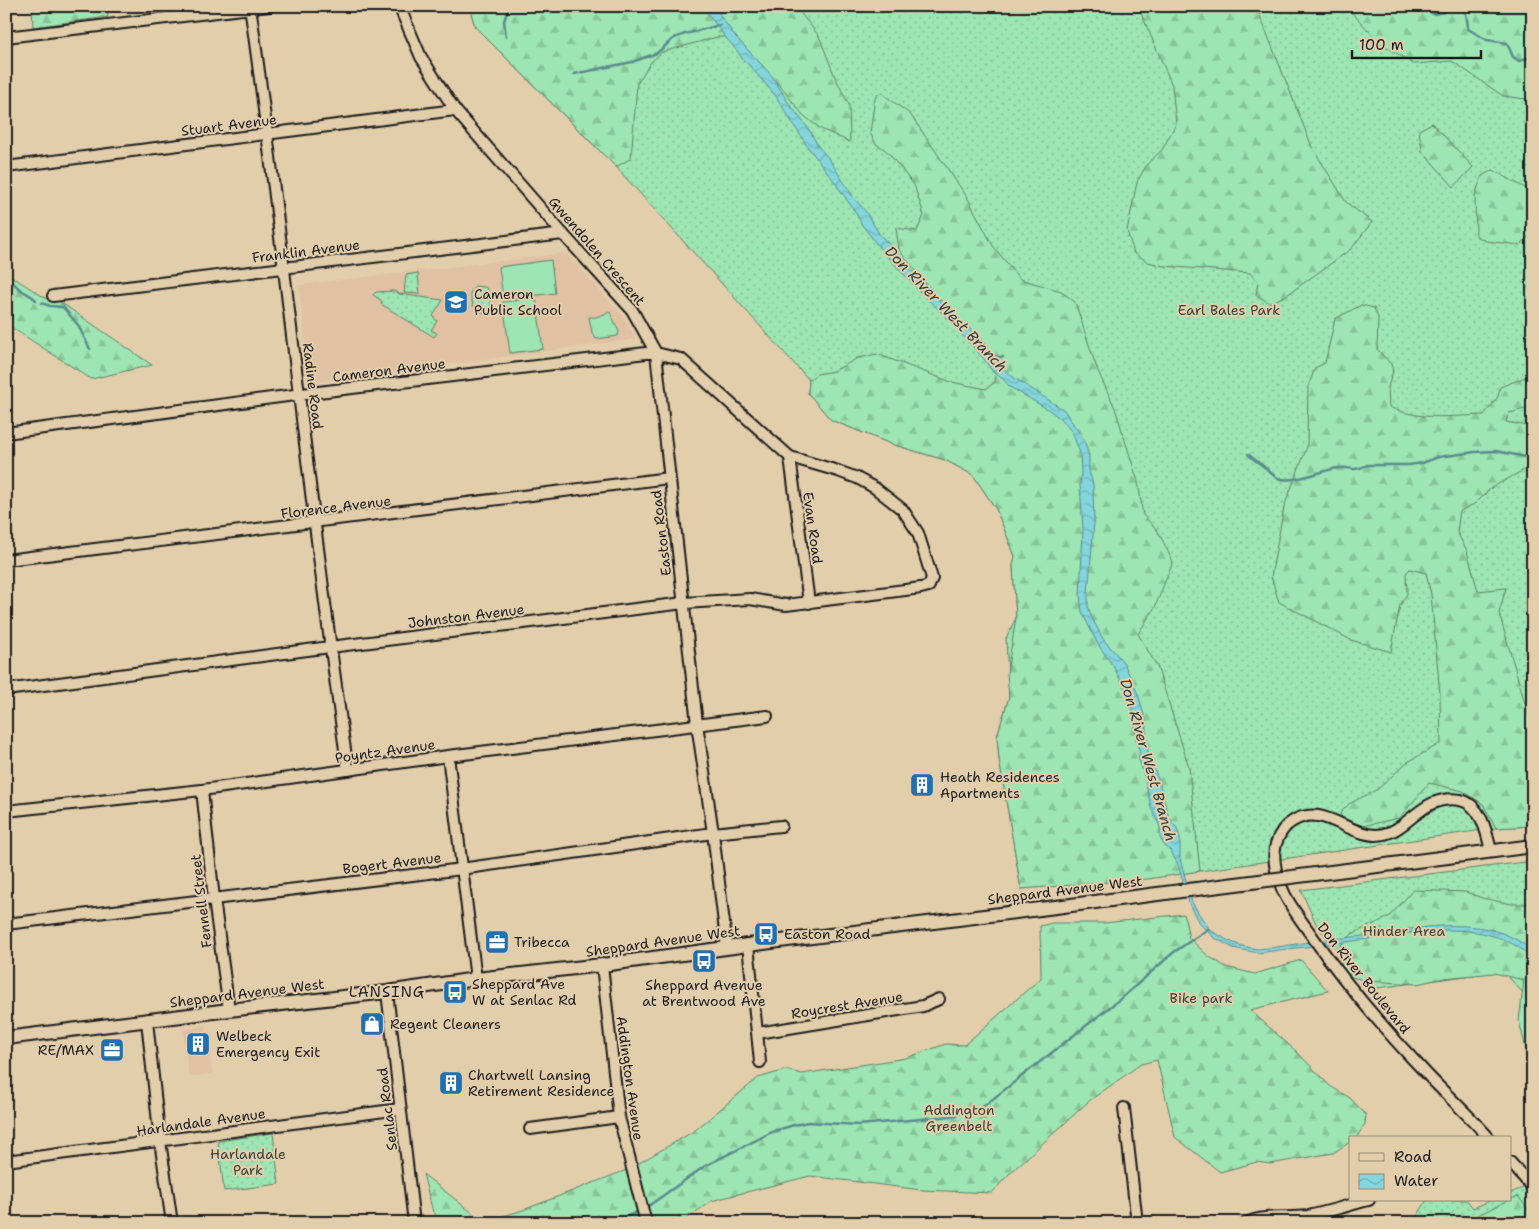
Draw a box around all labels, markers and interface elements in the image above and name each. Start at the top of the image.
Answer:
scale bar [1352,28,1480,60]
text: 100 m [1359,35,1404,55]
street label: Stuart Avenue [180,110,278,140]
street label: Gwendolen Crescent [545,193,649,309]
street label: Franklin Avenue [251,235,361,267]
water label: Don River West Branch [880,242,1012,376]
place label: Cameron Public School [474,285,563,319]
school or university icon: Cameron Public School [443,289,469,315]
park label: Earl Bales Park [1178,301,1280,319]
street label: Radine Road [299,342,327,430]
street label: Cameron Avenue [331,354,447,386]
street label: Easton Road [647,489,675,577]
street label: Florence Avenue [280,491,392,523]
street label: Evan Road [799,491,827,565]
street label: Johnston Avenue [407,600,525,632]
water label: Don River West Branch [1115,676,1181,844]
street label: Poyntz Avenue [334,735,436,767]
place label: Heath Residences Apartments [940,768,1060,802]
building icon: Heath Residences Apartments [909,772,935,798]
street label: Bogert Avenue [342,848,442,878]
street label: Fennell Street [186,853,216,949]
street label: Sheppard Avenue West [987,872,1143,908]
street label: Don River Boulevard [1314,919,1414,1037]
street label: Sheppard Avenue West [585,921,741,961]
bus stop icon: Easton Road [753,921,779,947]
park label: Hinder Area [1363,922,1446,940]
place label: Easton Road [784,925,871,943]
office icon: Tribecca [484,929,510,955]
place label: Tribecca [514,933,570,951]
bus stop icon: Sheppard Avenue at Brentwood Ave [691,948,717,974]
street label: Sheppard Avenue West [169,975,325,1011]
place label: Sheppard Ave W at Senlac Rd [472,975,576,1009]
place label: Sheppard Avenue at Brentwood Ave [642,976,766,1010]
bus stop icon: Sheppard Ave W at Senlac Rd [442,979,468,1005]
district label: LANSING [349,982,425,1002]
street label: Roycrest Avenue [790,987,904,1023]
park label: Bike park [1170,989,1232,1007]
shop icon: Regent Cleaners [359,1011,385,1037]
place label: Regent Cleaners [390,1015,501,1033]
street label: Addington Avenue [612,1015,648,1141]
place label: Welbeck Emergency Exit [216,1027,320,1061]
building icon: Welbeck Emergency Exit [185,1031,211,1057]
office icon: RE/MAX [99,1037,125,1063]
place label: RE/MAX [38,1041,94,1059]
street label: Senlac Road [373,1066,401,1152]
place label: Chartwell Lansing Retirement Residence [468,1066,615,1100]
building icon: Chartwell Lansing Retirement Residence [438,1070,464,1096]
park label: Addington Greenbelt [923,1101,995,1135]
street label: Harlandale Avenue [135,1104,267,1140]
legend [1349,1136,1512,1202]
park label: Harlandale Park [210,1145,286,1179]
text: Road [1394,1147,1432,1167]
text: Water [1394,1171,1438,1191]

